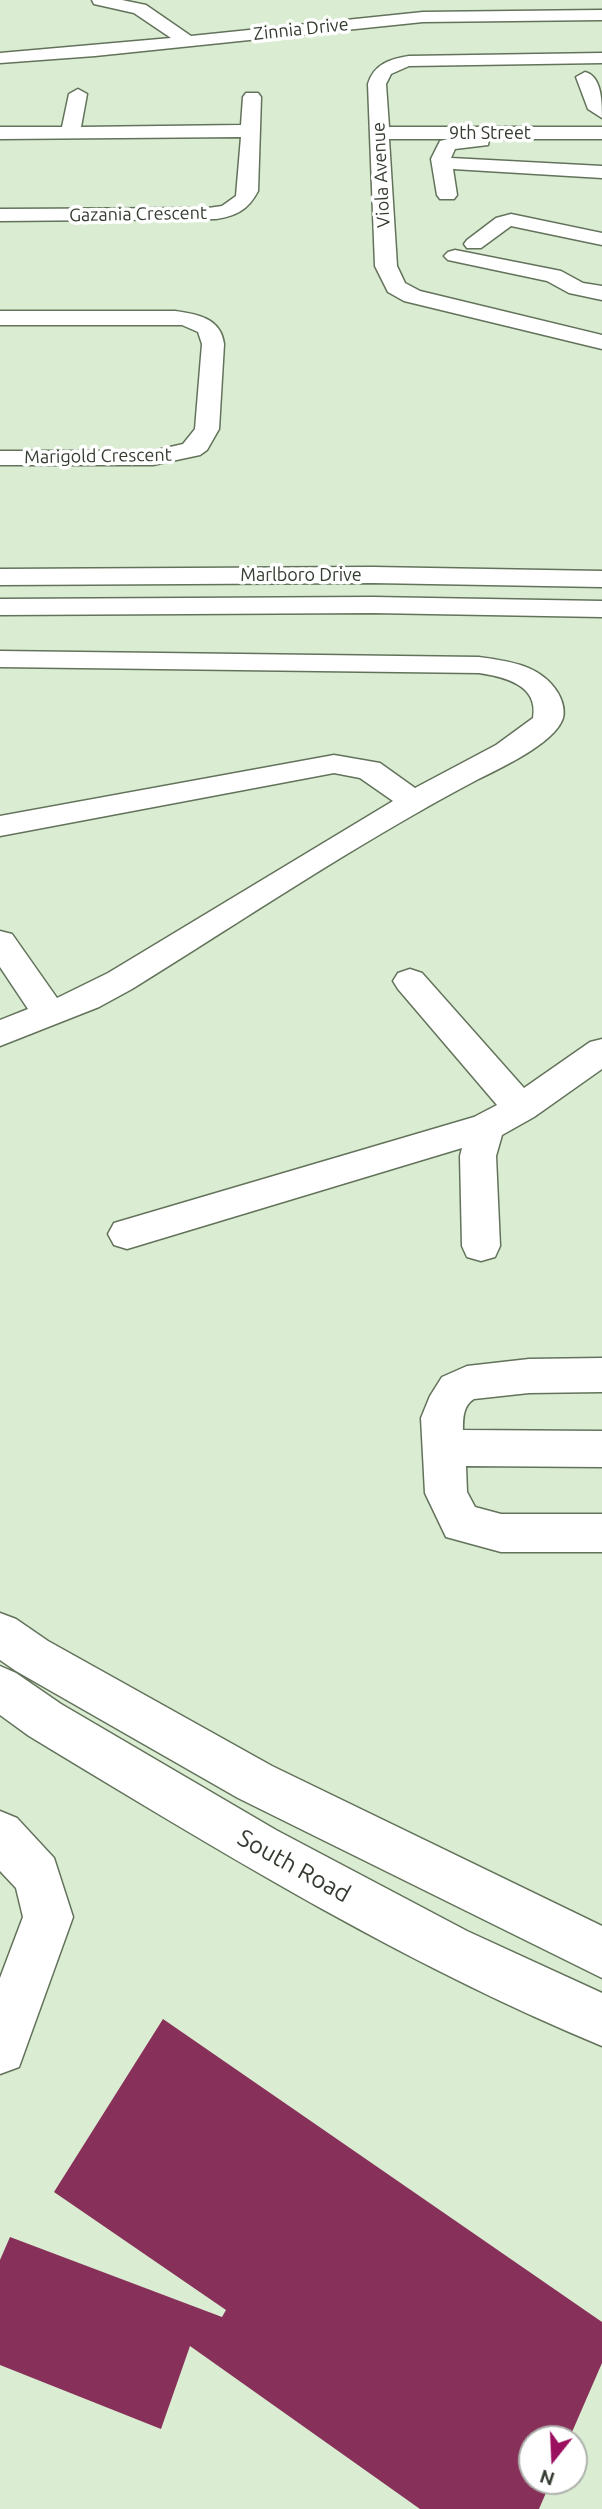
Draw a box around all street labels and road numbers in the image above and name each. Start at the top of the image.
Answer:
street label: Zinnia Drive [252,13,350,45]
street label: Viola Avenue [367,122,395,228]
street label: 9th Street [449,122,531,144]
street label: Gazania Crescent [69,202,207,226]
street label: Marigold Crescent [24,444,172,468]
street label: Marlboro Drive [240,564,362,586]
street label: South Road [233,1823,355,1909]

